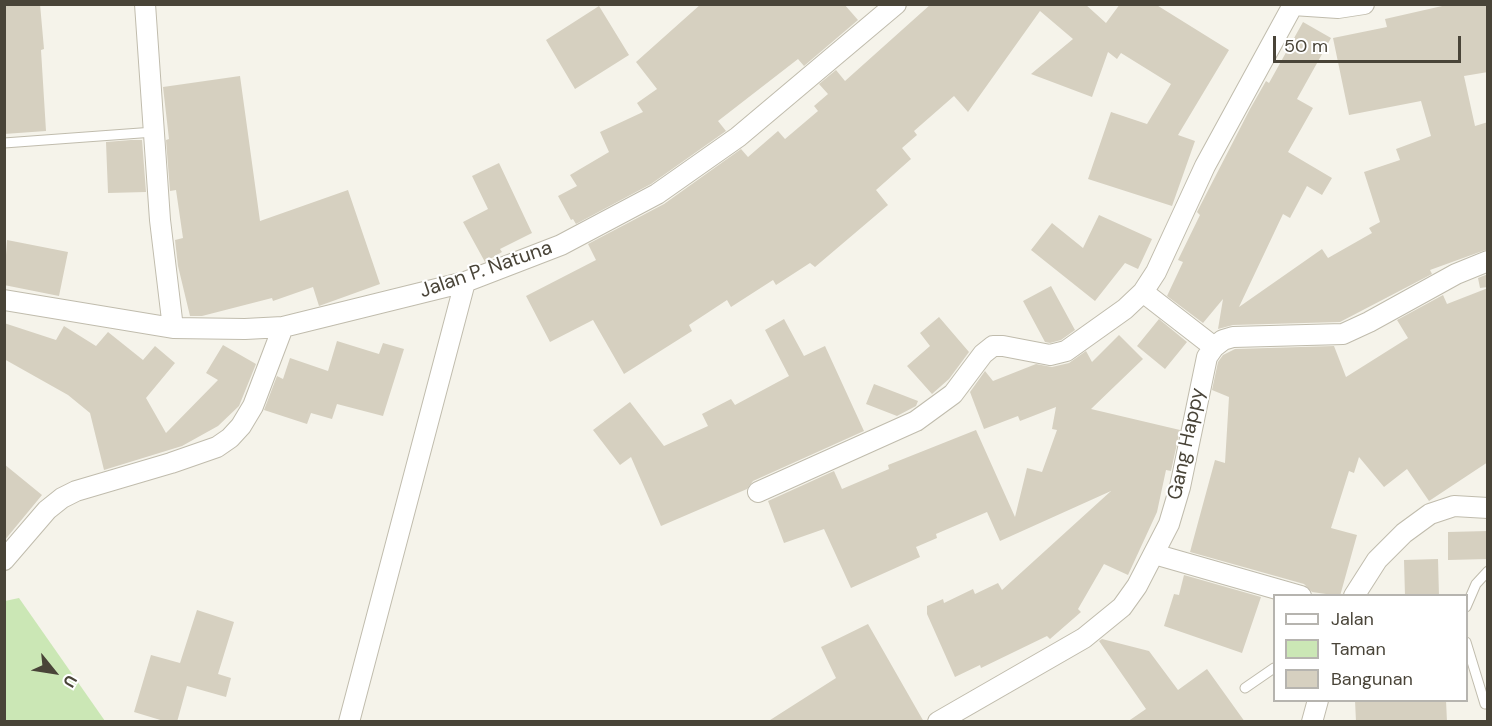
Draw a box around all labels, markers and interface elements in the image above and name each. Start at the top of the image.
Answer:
scale bar [1276,24,1464,62]
text: 50 m [1284,34,1328,58]
street label: Jalan P. Natuna [417,236,555,304]
street label: Gang Happy [1163,386,1211,502]
legend [1273,594,1468,702]
text: Jalan [1331,607,1374,631]
text: Taman [1331,637,1386,661]
north arrow [24,642,84,702]
text: Bangunan [1331,667,1413,691]
text: U [58,671,82,691]

